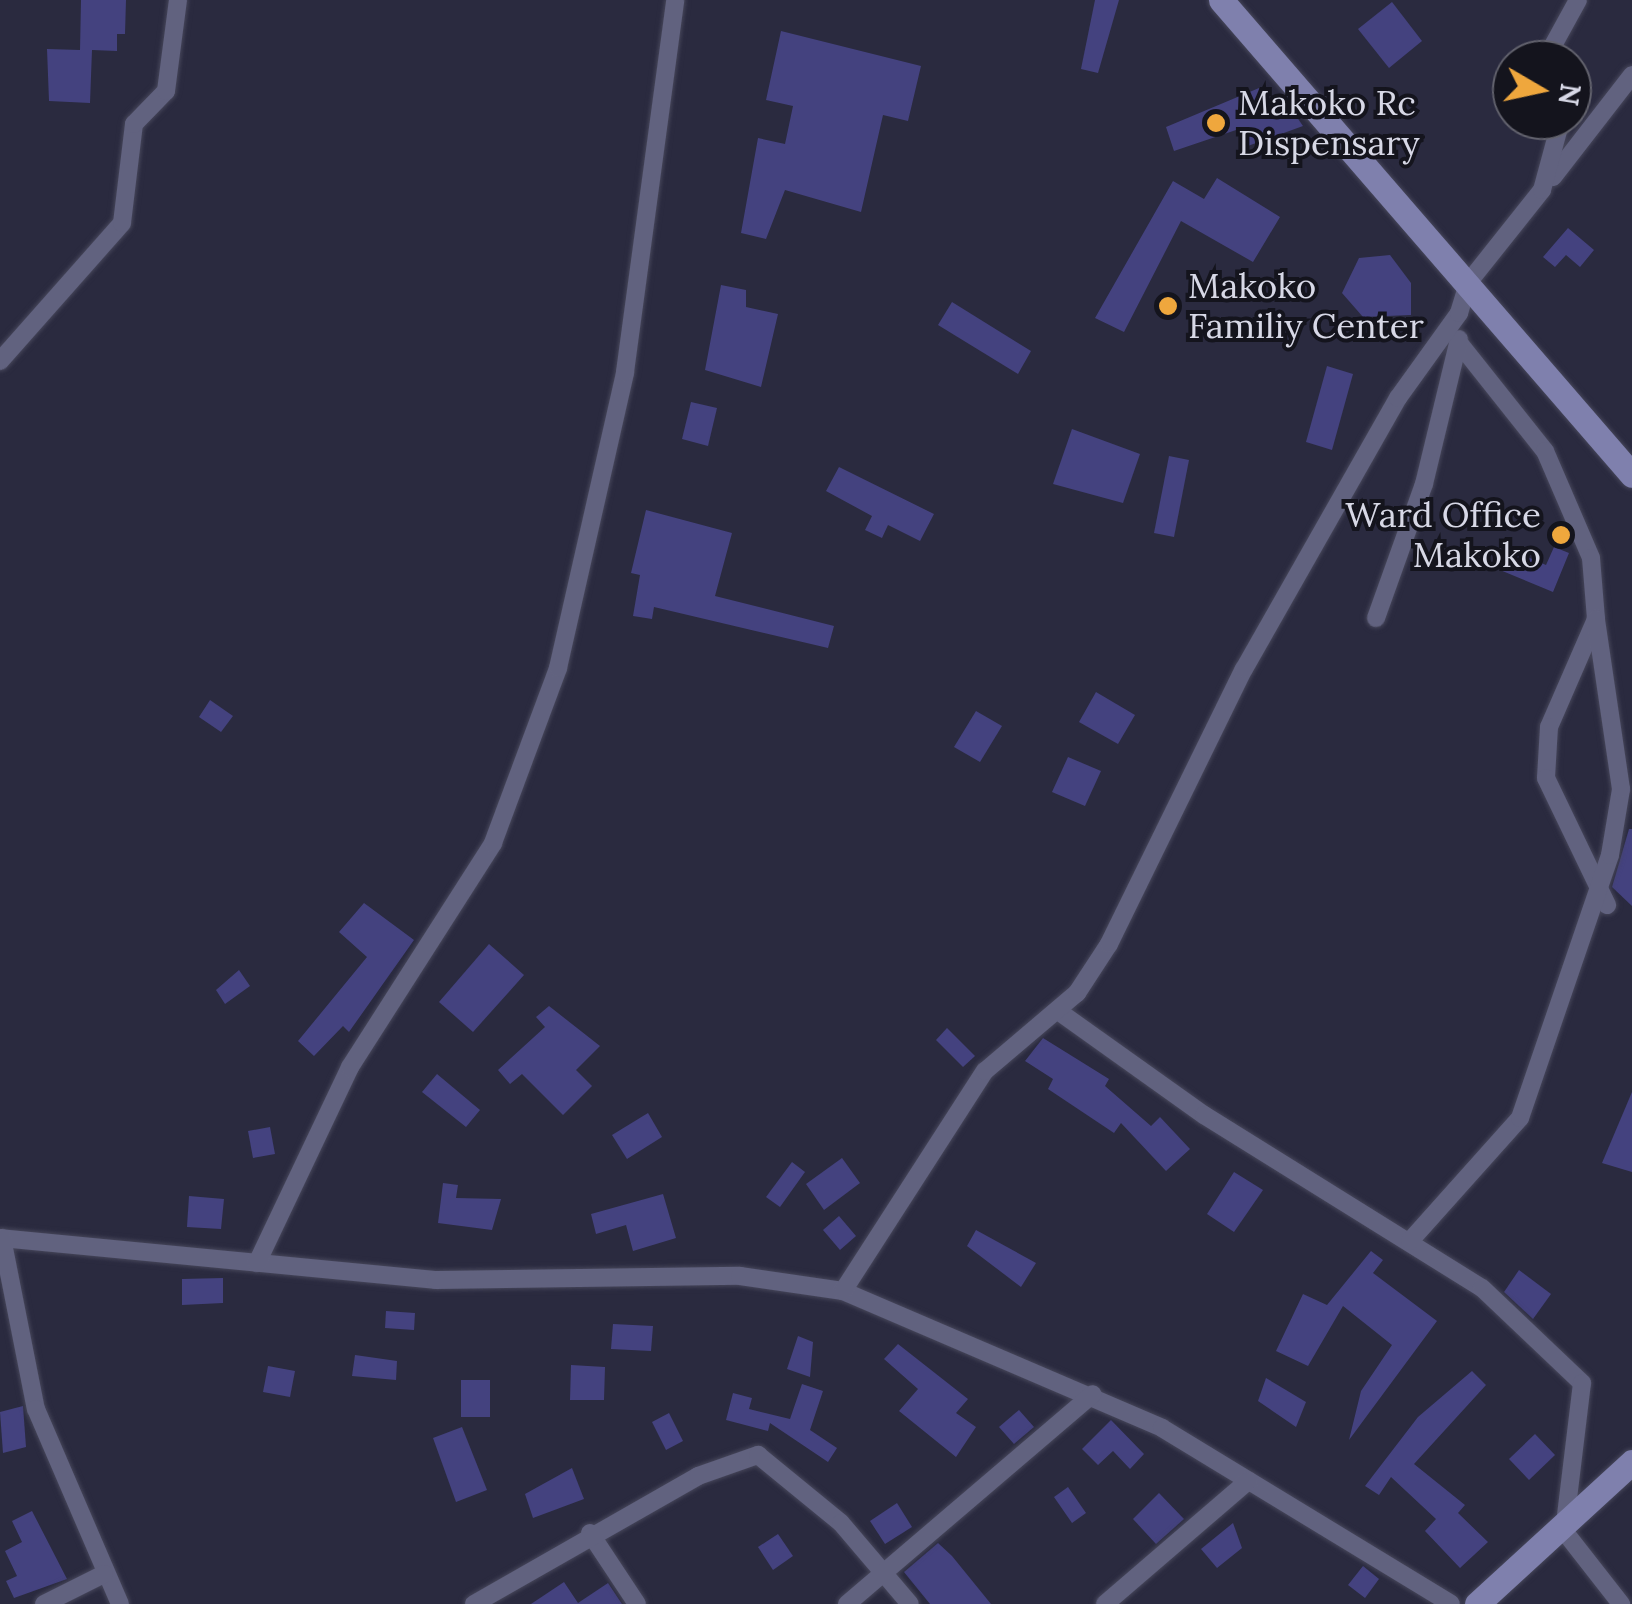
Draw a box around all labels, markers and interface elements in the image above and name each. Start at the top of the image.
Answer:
north arrow [1492,40,1592,140]
text: N [1550,81,1589,108]
place label: Makoko Rc Dispensary [1238,82,1420,164]
marker: Makoko Rc Dispensary [1203,110,1229,136]
place label: Makoko Familiy Center [1188,265,1424,347]
marker: Makoko Familiy Center [1157,295,1179,317]
place label: Ward Office Makoko [1345,494,1541,576]
marker: Ward Office Makoko [1550,524,1572,546]

